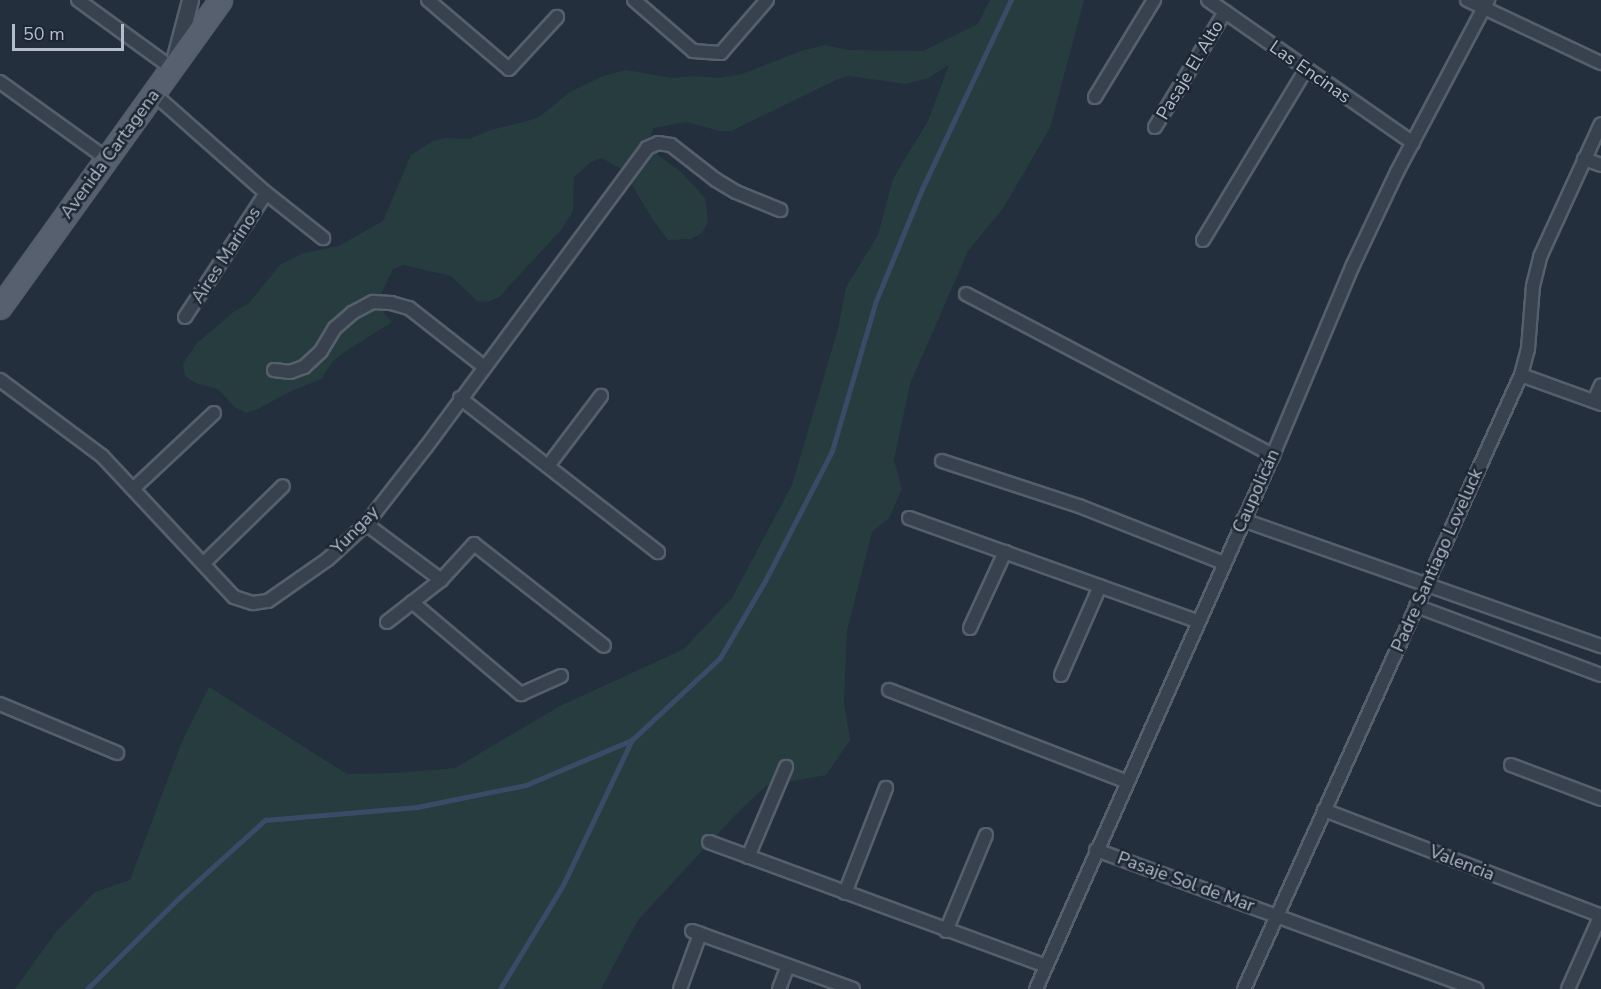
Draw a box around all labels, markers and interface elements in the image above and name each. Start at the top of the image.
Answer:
scale bar [15,12,128,50]
street label: Pasaje El Alto [1152,16,1228,124]
text: 50 m [23,22,65,46]
street label: Las Encinas [1265,36,1355,108]
street label: Avenida Cartagena [56,85,164,223]
street label: Aires Marinos [187,203,265,307]
street label: Caupolicán [1228,446,1284,536]
street label: Padre Santiago Loveluck [1387,465,1487,655]
street label: Yungay [327,501,383,559]
street label: Valencia [1426,841,1498,885]
street label: Pasaje Sol de Mar [1115,847,1257,917]

